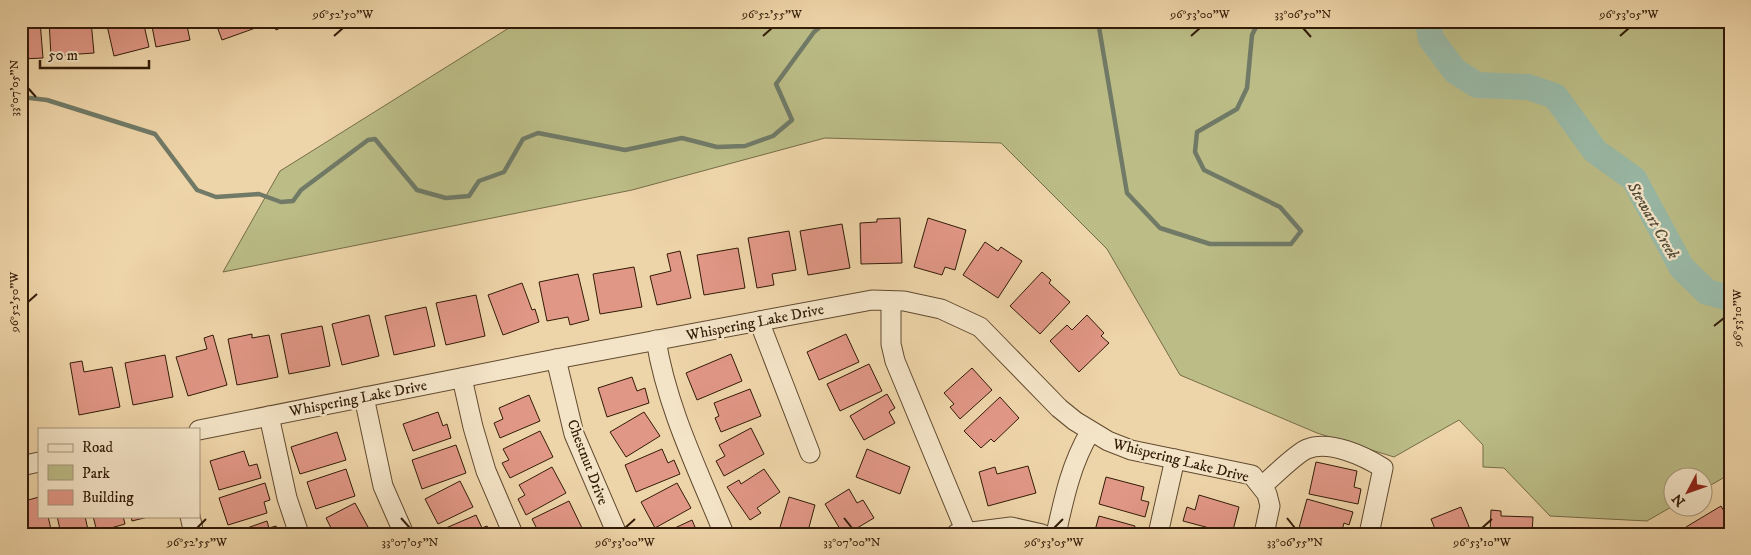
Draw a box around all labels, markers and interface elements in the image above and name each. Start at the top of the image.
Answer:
text: 96°52'50"W [312,7,374,22]
text: 96°52'55"W [741,7,803,22]
text: 96°53'00"W [1169,7,1231,22]
text: 33°06'50"N [1275,7,1332,22]
text: 96°53'05"W [1599,7,1659,22]
scale bar [40,38,149,70]
text: 50 m [48,46,78,65]
text: 33°07'05"N [7,59,22,116]
water label: Stewart Creek [1623,177,1683,263]
text: 96°52'50"W [7,271,22,333]
text: 96°53'10"W [1730,288,1745,348]
street label: Whispering Lake Drive [684,300,826,345]
street label: Whispering Lake Drive [287,376,429,421]
street label: Chestnut Drive [562,417,613,508]
legend [38,428,200,518]
street label: Whispering Lake Drive [1110,434,1251,487]
text: Road [82,438,114,457]
text: Park [82,464,111,483]
north arrow [1664,468,1714,518]
text: Building [82,488,134,507]
text: N [1668,489,1690,510]
text: 96°52'55"W [166,535,228,550]
text: 33°07'05"N [382,535,439,550]
text: 96°53'00"W [594,535,656,550]
text: 33°07'00"N [823,535,881,550]
text: 96°53'05"W [1024,535,1084,550]
text: 33°06'55"N [1267,535,1323,550]
text: 96°53'10"W [1452,535,1512,550]

